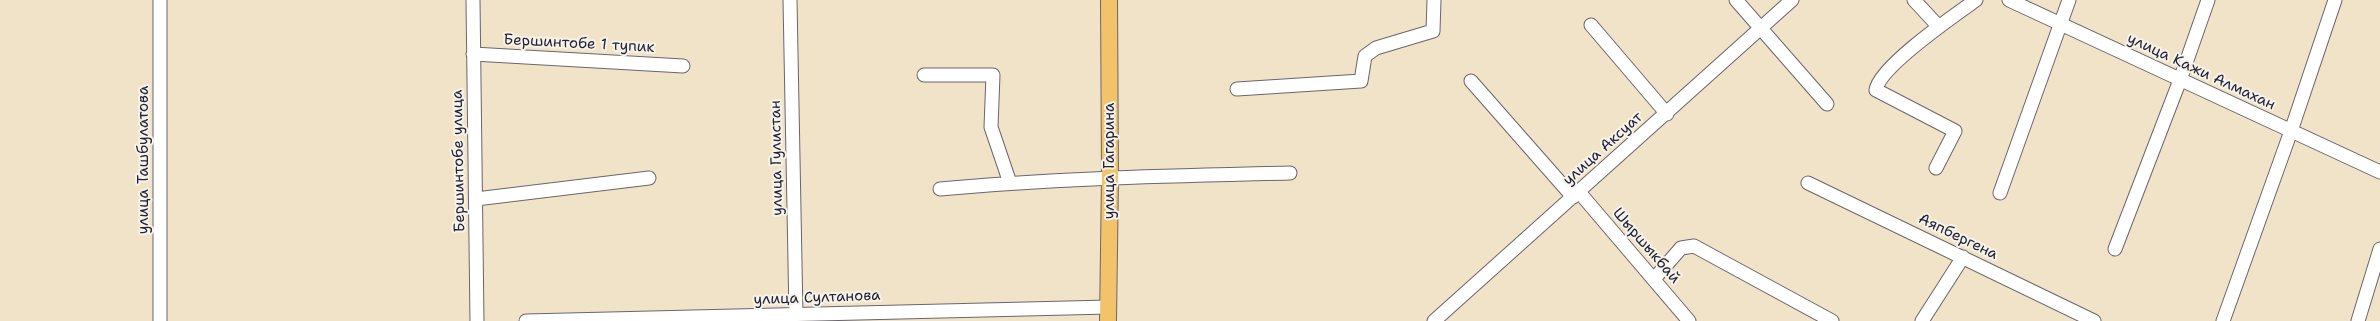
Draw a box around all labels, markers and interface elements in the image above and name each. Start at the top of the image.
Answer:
street label: улица Кажи Алмахан [2124,30,2278,114]
street label: Бершинтобе 1 тупик [503,31,655,57]
street label: улица Ташбулатова [135,86,153,234]
street label: Бершинтобе улица [449,90,469,232]
street label: улица Гулистан [767,100,787,216]
street label: улица Гагарина [1101,103,1119,219]
street label: улица Аксуат [1559,109,1647,189]
street label: Шыршыкбай [1608,205,1684,287]
street label: Аяпбергена [1915,210,2001,264]
street label: улица Султанова [753,287,881,309]

